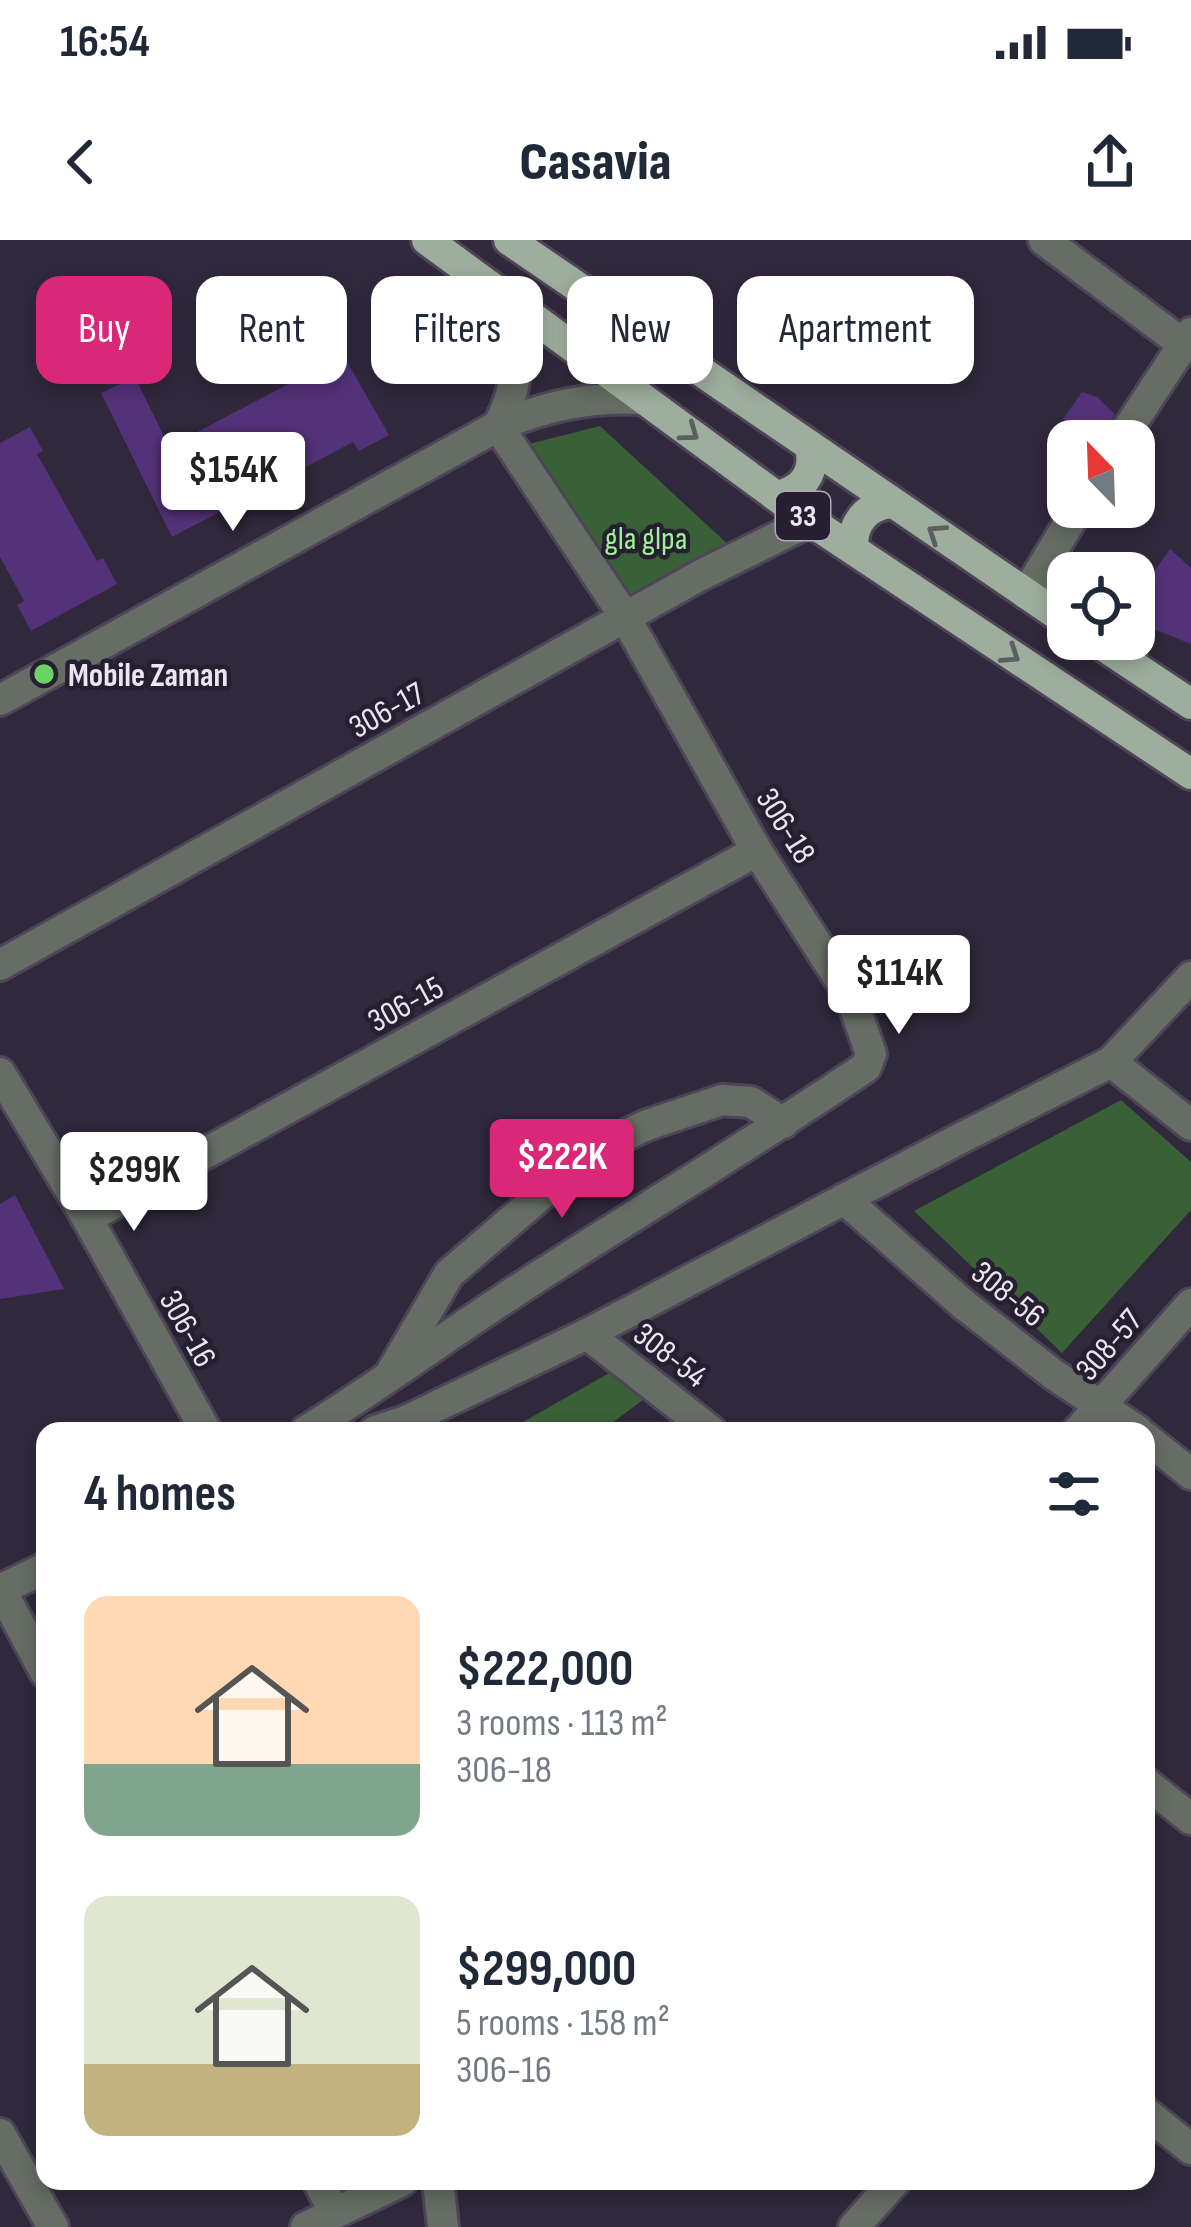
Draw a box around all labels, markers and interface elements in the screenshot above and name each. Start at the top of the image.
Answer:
text: 16:54 [60,15,150,70]
icon: back [48,129,114,195]
icon: share [1077,129,1143,195]
text: Casavia [520,130,671,195]
chip: Buy [36,276,172,384]
chip: Rent [196,276,347,384]
chip: Filters [371,276,543,384]
chip: New [567,276,713,384]
chip: Apartment [737,276,974,384]
one-way arrow [677,419,699,440]
north arrow [1047,420,1155,528]
map controls [1047,420,1155,660]
pin: $154K [149,432,317,534]
text: $154K [188,447,278,494]
road number: 33 [776,492,830,540]
park label: gla glpa [605,519,687,559]
one-way arrow [928,525,950,547]
button: locate [1047,552,1155,660]
one-way arrow [998,640,1020,662]
place label: Mobile Zaman [68,656,228,696]
marker: Mobile Zaman [31,661,57,687]
street label: 306-17 [342,674,432,748]
street label: 306-18 [747,781,824,871]
pin: $114K [815,935,983,1037]
text: $114K [855,950,943,997]
street label: 306-15 [361,968,451,1042]
pin: $222K [478,1119,646,1221]
pin: $299K [50,1132,218,1234]
text: $222K [517,1134,607,1181]
text: $299K [87,1147,181,1194]
street label: 308-56 [963,1253,1053,1336]
street label: 306-16 [150,1284,224,1374]
street label: 308-57 [1068,1301,1151,1389]
street label: 308-54 [625,1314,715,1397]
icon: filters [1041,1461,1107,1527]
text: 4 homes [84,1464,236,1525]
text: $222,000 [456,1639,633,1700]
icon: home [180,1644,324,1788]
text: 3 rooms · 113 m² [456,1700,668,1747]
text: 306-18 [456,1747,552,1794]
text: $299,000 [456,1939,636,2000]
icon: home [180,1944,324,2088]
text: 5 rooms · 158 m² [456,2000,670,2047]
text: 306-16 [456,2047,552,2094]

